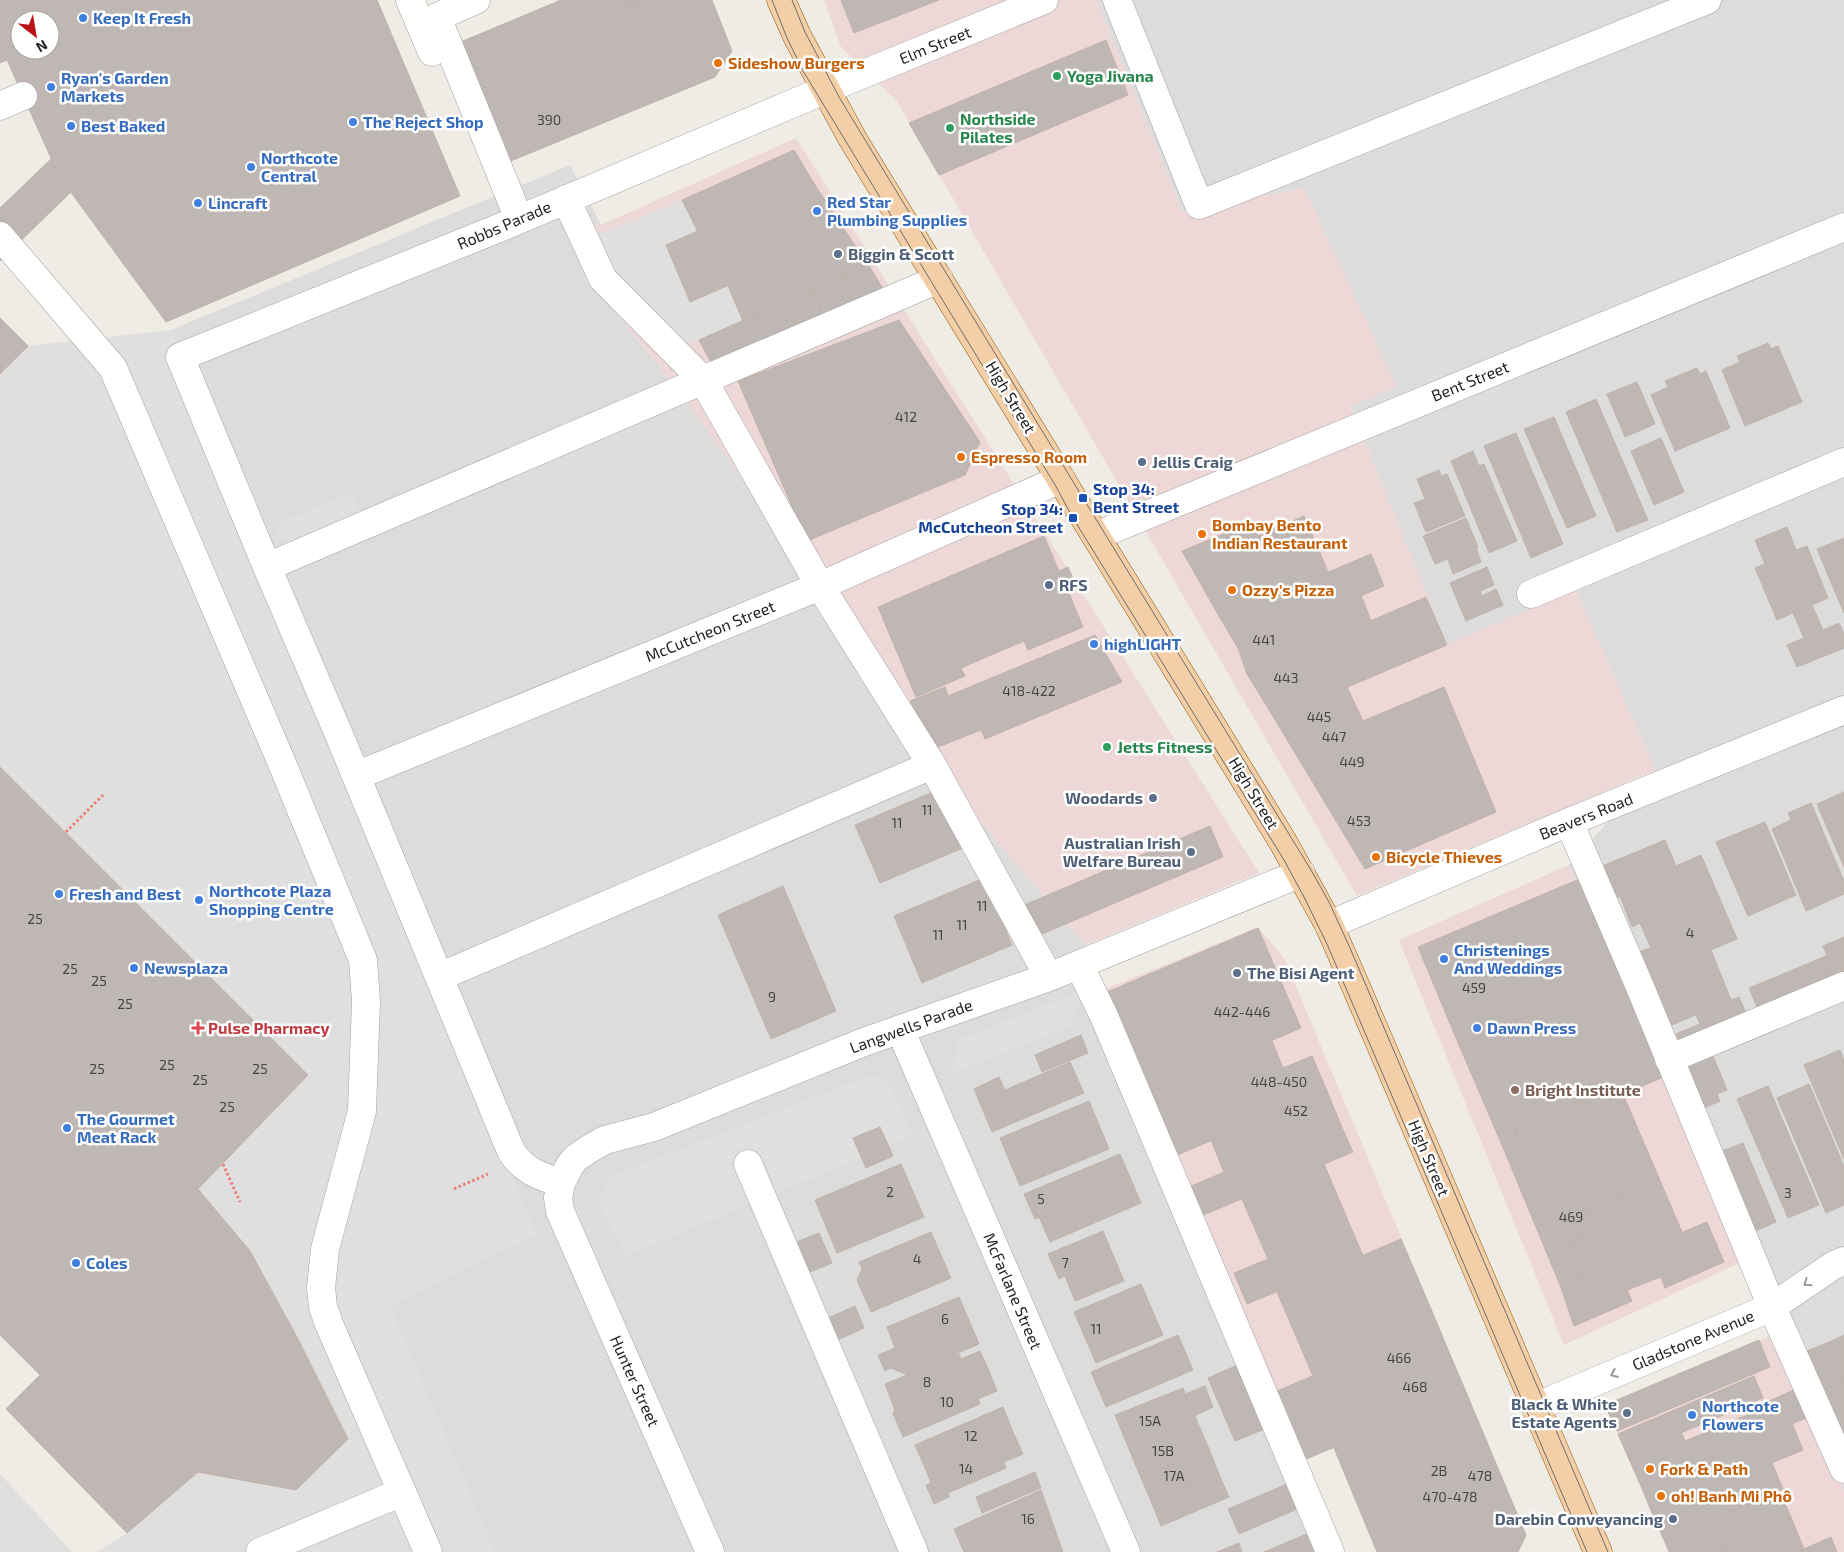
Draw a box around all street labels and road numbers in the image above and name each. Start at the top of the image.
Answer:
street label: Elm Street [896,22,973,68]
street label: Robbs Parade [454,196,554,253]
street label: Bent Street [1428,356,1511,405]
street label: High Street [982,357,1040,436]
street label: McCutcheon Street [642,596,777,665]
street label: High Street [1225,753,1283,832]
street label: Beavers Road [1536,788,1635,843]
street label: Langwells Parade [847,994,975,1057]
street label: High Street [1405,1117,1454,1199]
street label: McFarlane Street [980,1230,1047,1352]
street label: Gladstone Avenue [1629,1305,1757,1374]
street label: Hunter Street [607,1332,664,1429]

